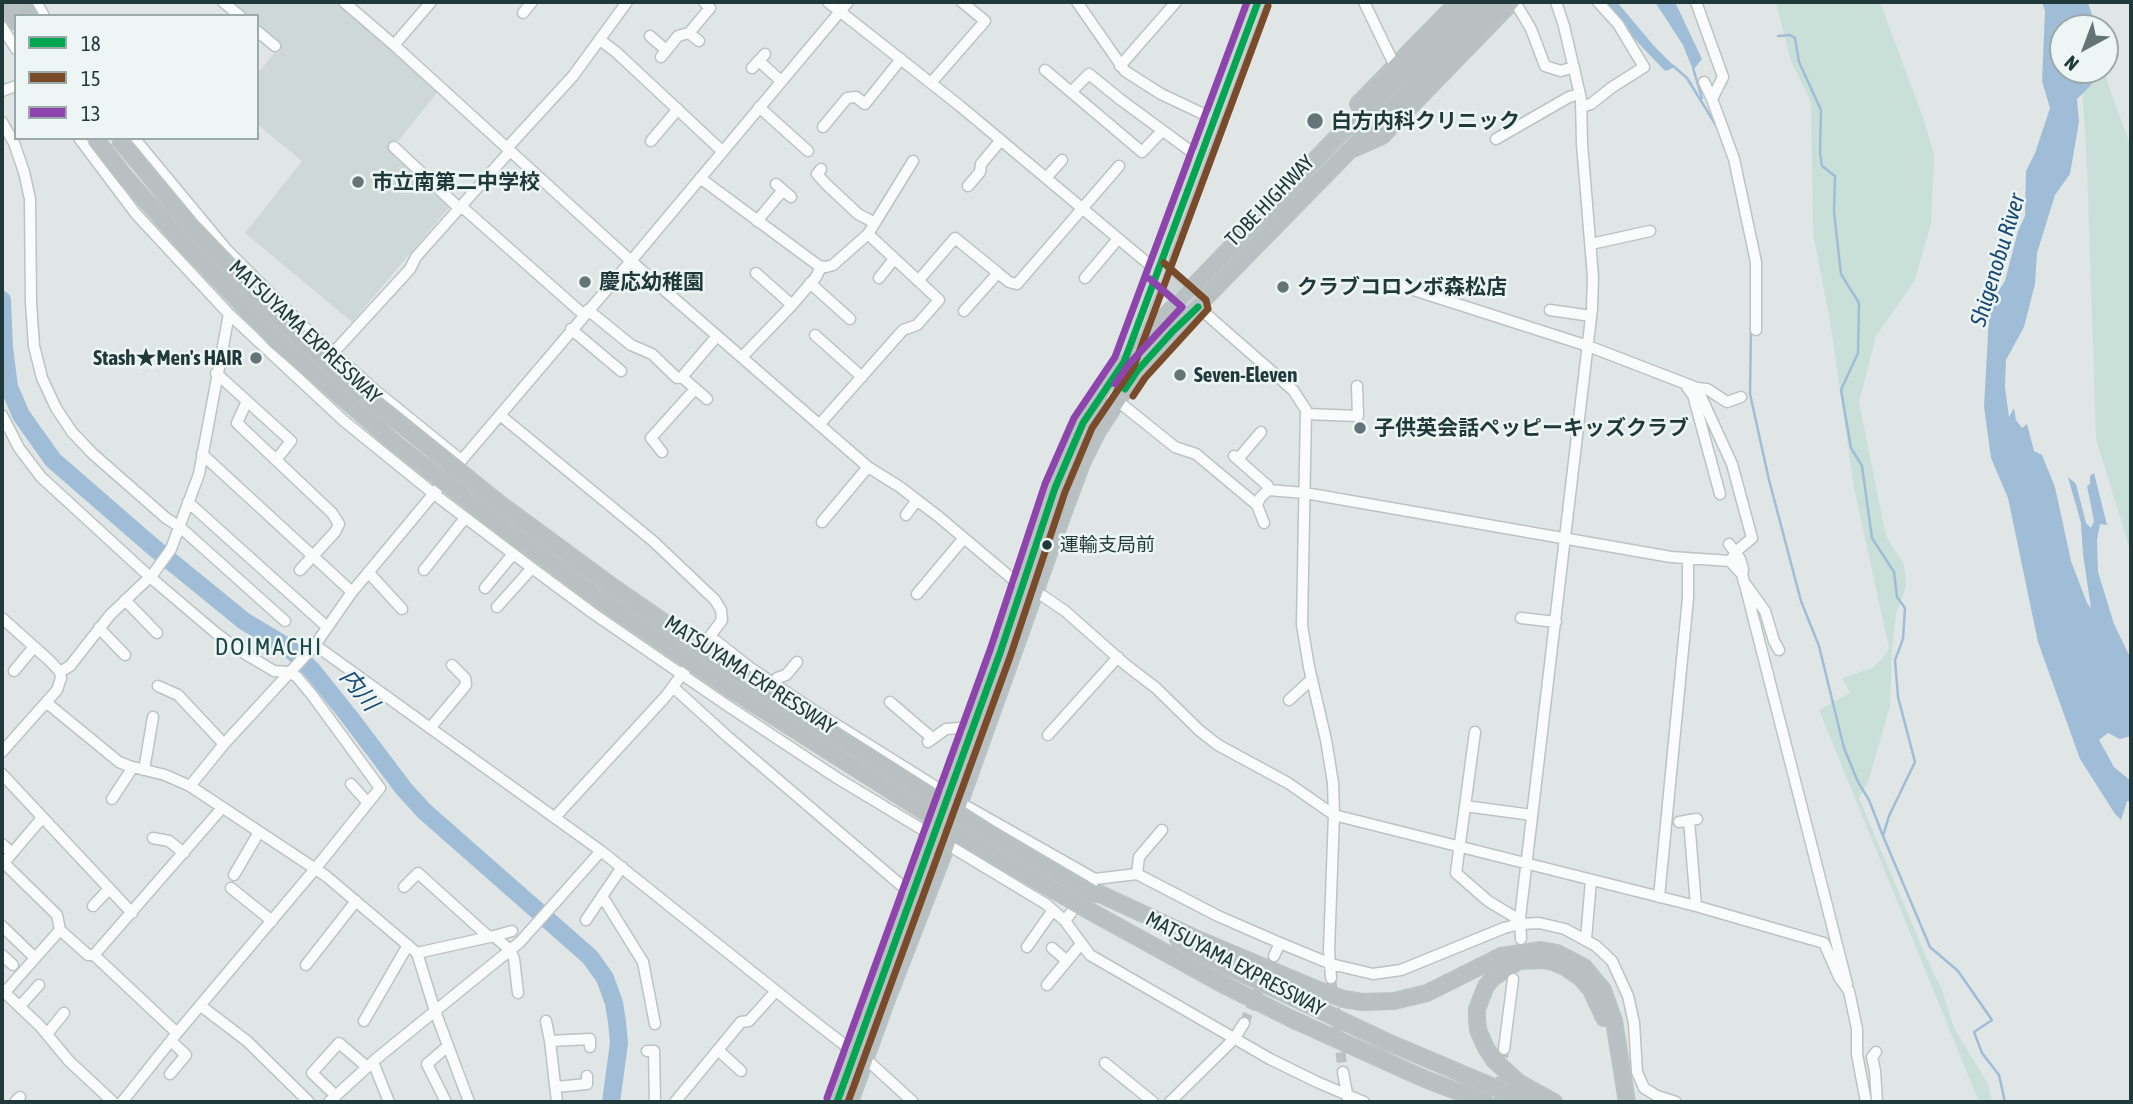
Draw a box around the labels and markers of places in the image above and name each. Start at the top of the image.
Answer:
place label: 白方内科クリニック [1331,108,1520,134]
marker: 白方内科クリニック [1305,111,1325,131]
place label: 市立南第二中学校 [372,169,540,195]
marker: 市立南第二中学校 [350,174,366,190]
place label: 慶応幼稚園 [599,269,704,295]
marker: 慶応幼稚園 [577,274,593,290]
place label: クラブコロンボ森松店 [1297,274,1507,300]
marker: クラブコロンボ森松店 [1275,279,1291,295]
place label: Stash★Men's HAIR [93,345,242,371]
marker: Stash★Men's HAIR [248,350,264,366]
place label: Seven-Eleven [1194,362,1297,388]
marker: Seven-Eleven [1172,367,1188,383]
place label: 子供英会話ペッピーキッズクラブ [1374,415,1689,441]
marker: 子供英会話ペッピーキッズクラブ [1352,420,1368,436]
place label: 運輸支局前 [1060,534,1155,556]
marker: 運輸支局前 [1040,538,1054,552]

